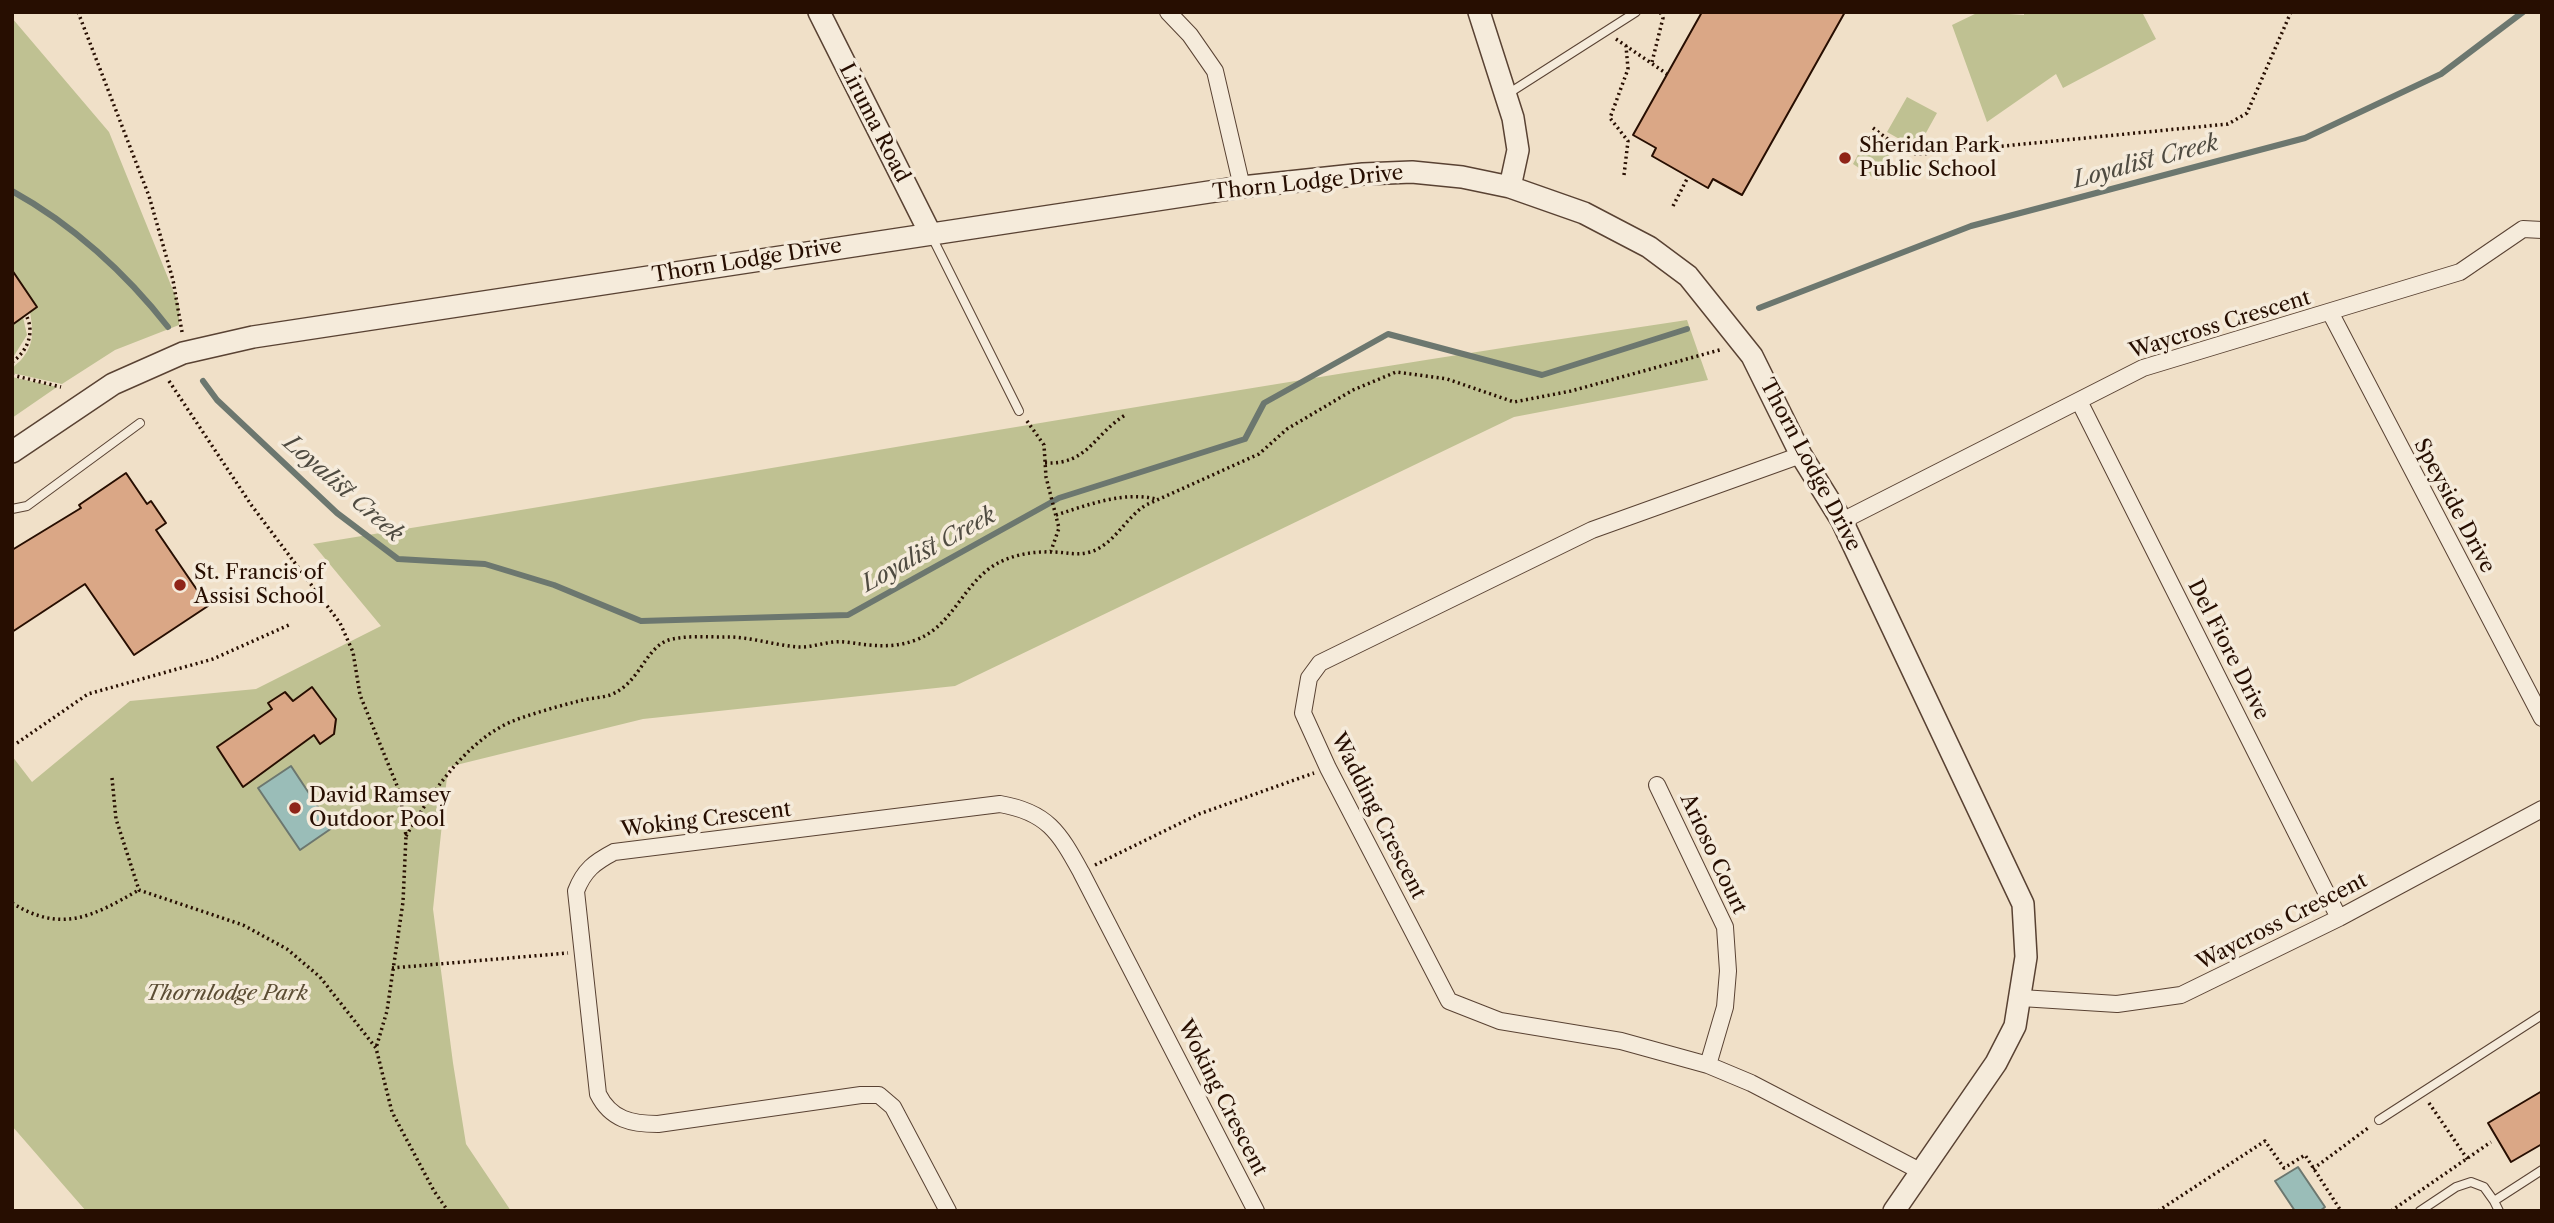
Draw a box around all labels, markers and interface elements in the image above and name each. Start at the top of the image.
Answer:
street label: Liruma Road [833,59,915,187]
water label: Loyalist Creek [2070,129,2222,195]
place label: Sheridan Park Public School [1859,133,2000,183]
marker: Sheridan Park Public School [1837,150,1853,166]
street label: Thorn Lodge Drive [1211,160,1405,206]
street label: Thorn Lodge Drive [650,234,844,288]
street label: Waycross Crescent [2126,285,2314,365]
street label: Thorn Lodge Drive [1754,374,1866,556]
water label: Loyalist Creek [278,430,408,548]
street label: Speyside Drive [2408,435,2500,577]
water label: Loyalist Creek [857,502,1001,598]
place label: St. Francis of Assisi School [194,560,324,610]
street label: Del Fiore Drive [2182,576,2274,724]
marker: St. Francis of Assisi School [172,577,188,593]
street label: Wadding Crescent [1325,729,1431,903]
place label: David Ramsey Outdoor Pool [309,783,451,833]
street label: Arioso Court [1674,790,1752,918]
street label: Woking Crescent [619,797,793,843]
marker: David Ramsey Outdoor Pool [287,800,303,816]
street label: Waycross Crescent [2192,868,2372,976]
park label: Thornlodge Park [146,981,308,1007]
street label: Woking Crescent [1172,1016,1272,1180]

